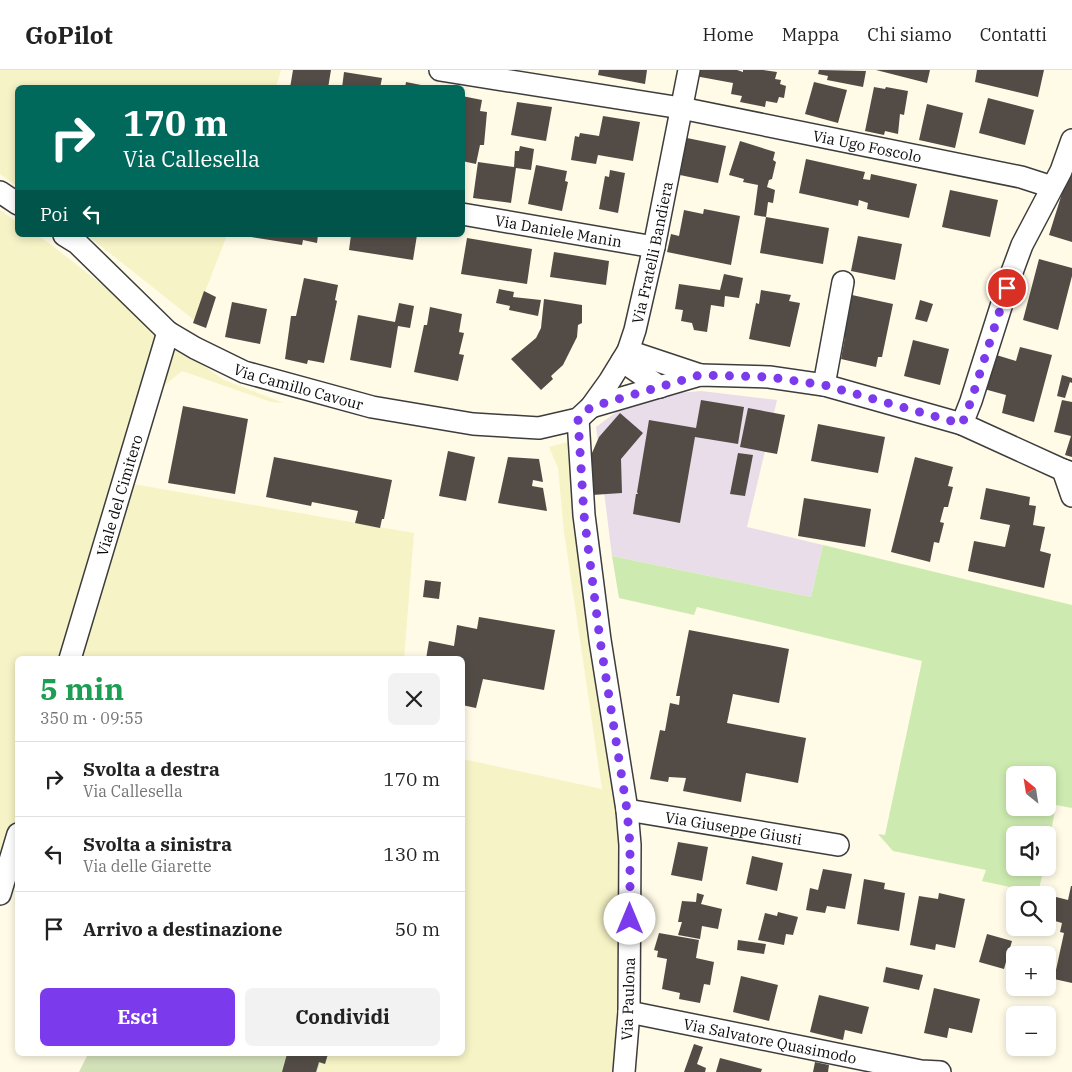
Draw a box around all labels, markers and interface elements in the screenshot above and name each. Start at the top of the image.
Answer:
text: GoPilot [25,19,113,51]
text: Home [703,23,754,46]
text: Mappa [782,23,839,46]
text: Chi siamo [867,23,952,46]
text: Contatti [980,23,1047,46]
text: 170 m [123,100,228,146]
icon: right [40,105,105,170]
street label: Via Ugo Foscolo [811,125,923,166]
text: Via Callesella [123,144,260,173]
street label: Via Fratelli Bandiera [627,180,676,326]
icon: left [78,200,106,228]
text: Poi [40,202,68,226]
street label: Via Daniele Manin [494,210,624,251]
pin [986,267,1028,309]
icon: arrive [993,274,1021,302]
street label: Via Camillo Cavour [230,359,366,414]
street label: Viale del Cimitero [92,432,146,558]
text: 5 min [40,669,124,708]
button: close [388,673,440,725]
text: 350 m · 09:55 [40,708,143,728]
text: Svolta a destra [83,757,220,781]
icon: right [40,765,68,793]
north arrow [1006,766,1056,816]
map controls [1006,766,1056,1056]
text: 170 m [383,767,440,791]
text: Via Callesella [83,781,183,801]
street label: Via Giuseppe Giusti [664,807,804,848]
button: sound [1006,826,1056,876]
text: Svolta a sinistra [83,832,232,856]
icon: left [40,840,68,868]
text: 130 m [383,842,440,866]
text: Via delle Giarette [83,856,212,876]
button: search [1006,886,1056,936]
position arrow [603,892,655,944]
icon: arrive [40,915,68,943]
text: Arrivo a destinazione [83,917,282,941]
text: 50 m [395,917,440,941]
button: + [1006,946,1056,996]
street label: Via Paulona [617,957,639,1041]
button: Esci [40,988,235,1046]
button: Condividi [245,988,440,1046]
button: − [1006,1006,1056,1056]
street label: Via Salvatore Quasimodo [682,1014,858,1067]

